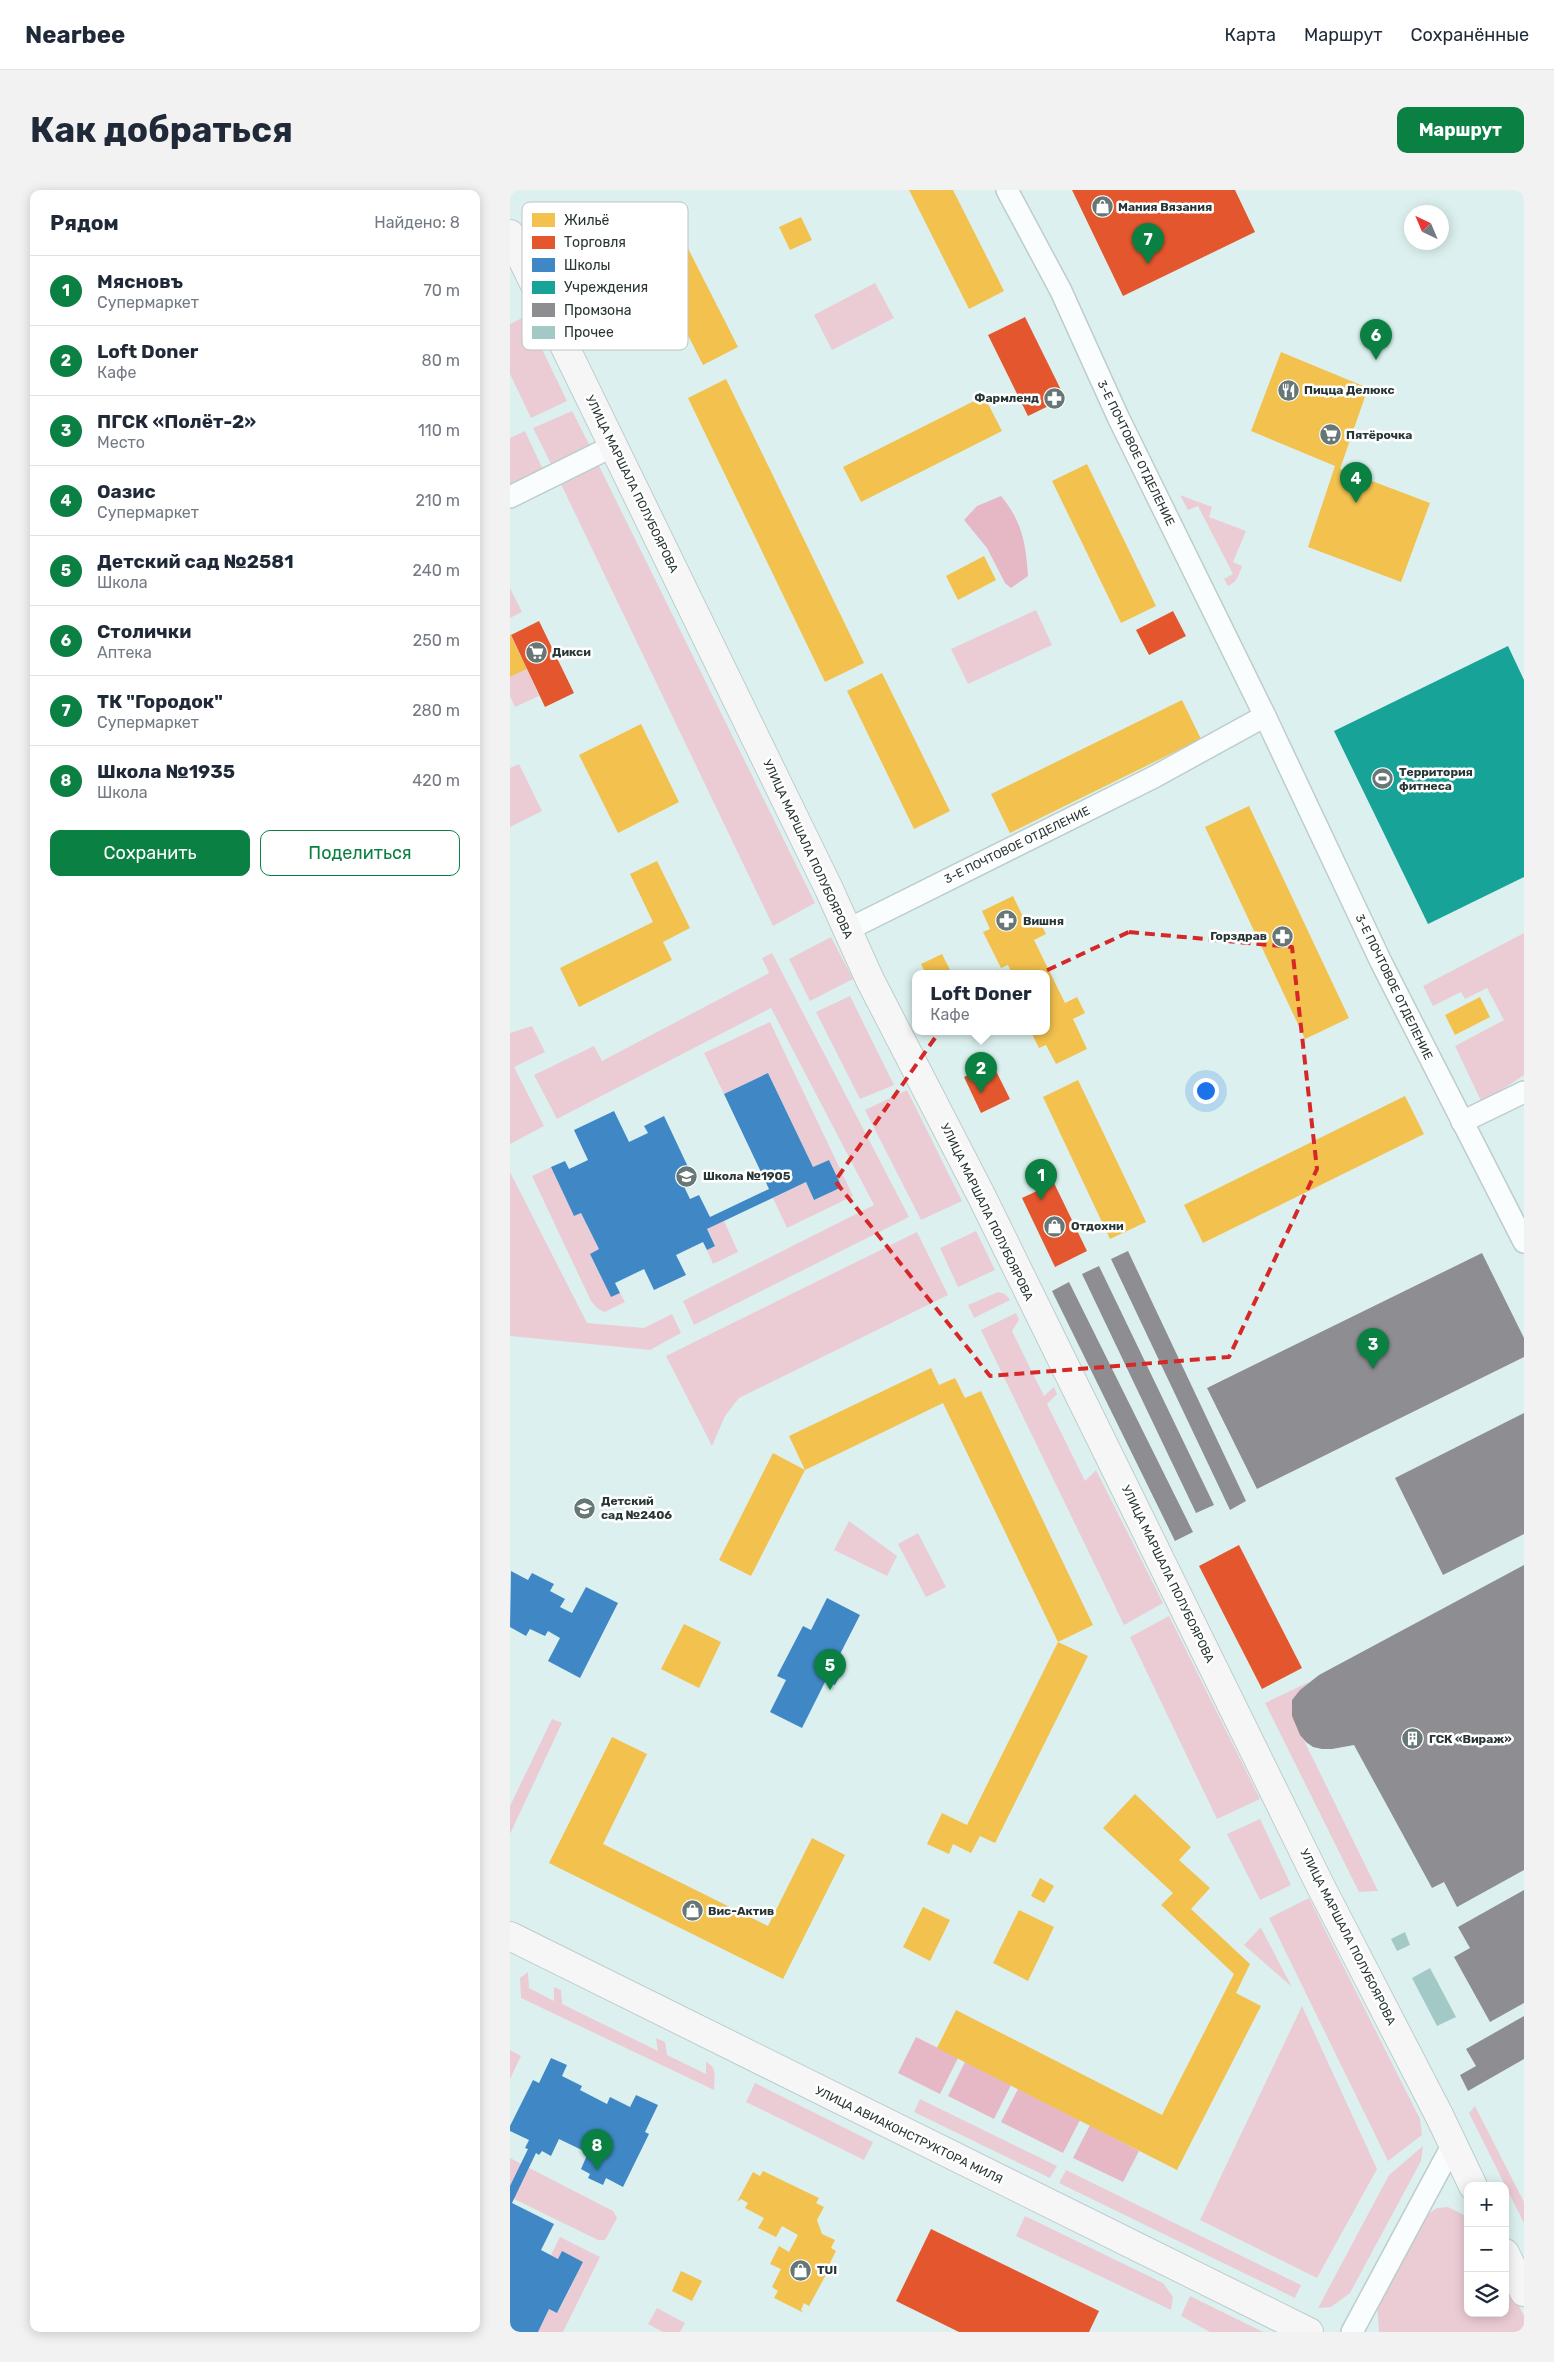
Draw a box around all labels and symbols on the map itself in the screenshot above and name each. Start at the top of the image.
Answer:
shop icon: Мания Вязания [1090,195,1114,219]
place label: Мания Вязания [1118,200,1212,214]
legend [522,202,688,350]
north arrow [1404,205,1449,250]
text: Жильё [564,212,610,229]
pin: 7 [1132,223,1164,264]
text: Торговля [564,234,626,251]
text: Школы [564,257,611,274]
text: Учреждения [564,279,648,296]
text: Промзона [564,302,631,319]
pin: 6 [1360,319,1392,360]
text: Прочее [564,324,614,341]
street label: 3-Е ПОЧТОВОЕ ОТДЕЛЕНИЕ [1095,378,1177,528]
restaurant icon: Пицца Делюкс [1276,378,1300,402]
place label: Пицца Делюкс [1304,383,1394,397]
pharmacy icon: Фармленд [1043,386,1067,410]
place label: Фармленд [974,391,1039,405]
street label: УЛИЦА МАРШАЛА ПОЛУБОЯРОВА [583,393,681,575]
supermarket icon: Пятёрочка [1318,423,1342,447]
place label: Пятёрочка [1346,428,1412,442]
pin: 4 [1340,462,1372,503]
supermarket icon: Дикси [524,640,548,664]
place label: Дикси [552,645,591,659]
street label: УЛИЦА МАРШАЛА ПОЛУБОЯРОВА [760,757,856,941]
place label: Территория фитнеса [1399,765,1473,793]
sports icon: Территория фитнеса [1371,767,1395,791]
street label: 3-Е ПОЧТОВОЕ ОТДЕЛЕНИЕ [942,804,1092,886]
pharmacy icon: Вишня [995,909,1019,933]
street label: 3-Е ПОЧТОВОЕ ОТДЕЛЕНИЕ [1353,912,1435,1062]
place label: Вишня [1023,914,1064,928]
pharmacy icon: Горздрав [1271,924,1295,948]
place label: Горздрав [1210,929,1267,943]
pin: 2 [965,1052,997,1093]
your location [1193,1078,1219,1104]
street label: УЛИЦА МАРШАЛА ПОЛУБОЯРОВА [938,1121,1036,1303]
pin: 1 [1025,1159,1057,1200]
school or university icon: Школа №1905 [675,1164,699,1188]
place label: Школа №1905 [703,1169,791,1183]
shop icon: Отдохни [1043,1214,1067,1238]
place label: Отдохни [1071,1219,1124,1233]
pin: 3 [1357,1328,1389,1369]
street label: УЛИЦА МАРШАЛА ПОЛУБОЯРОВА [1119,1483,1217,1665]
place label: Детский сад №2406 [601,1494,672,1522]
school or university icon: Детский сад №2406 [573,1496,597,1520]
pin: 5 [814,1649,846,1690]
building icon: ГСК «Вираж» [1401,1727,1425,1751]
place label: ГСК «Вираж» [1429,1732,1512,1746]
street label: УЛИЦА МАРШАЛА ПОЛУБОЯРОВА [1297,1847,1399,2027]
shop icon: Вис-Актив [680,1899,704,1923]
place label: Вис-Актив [708,1904,774,1918]
street label: УЛИЦА АВИАКОНСТРУКТОРА МИЛЯ [813,2083,1005,2187]
pin: 8 [581,2129,613,2170]
shop icon: TUI [789,2258,813,2282]
place label: TUI [817,2263,837,2277]

